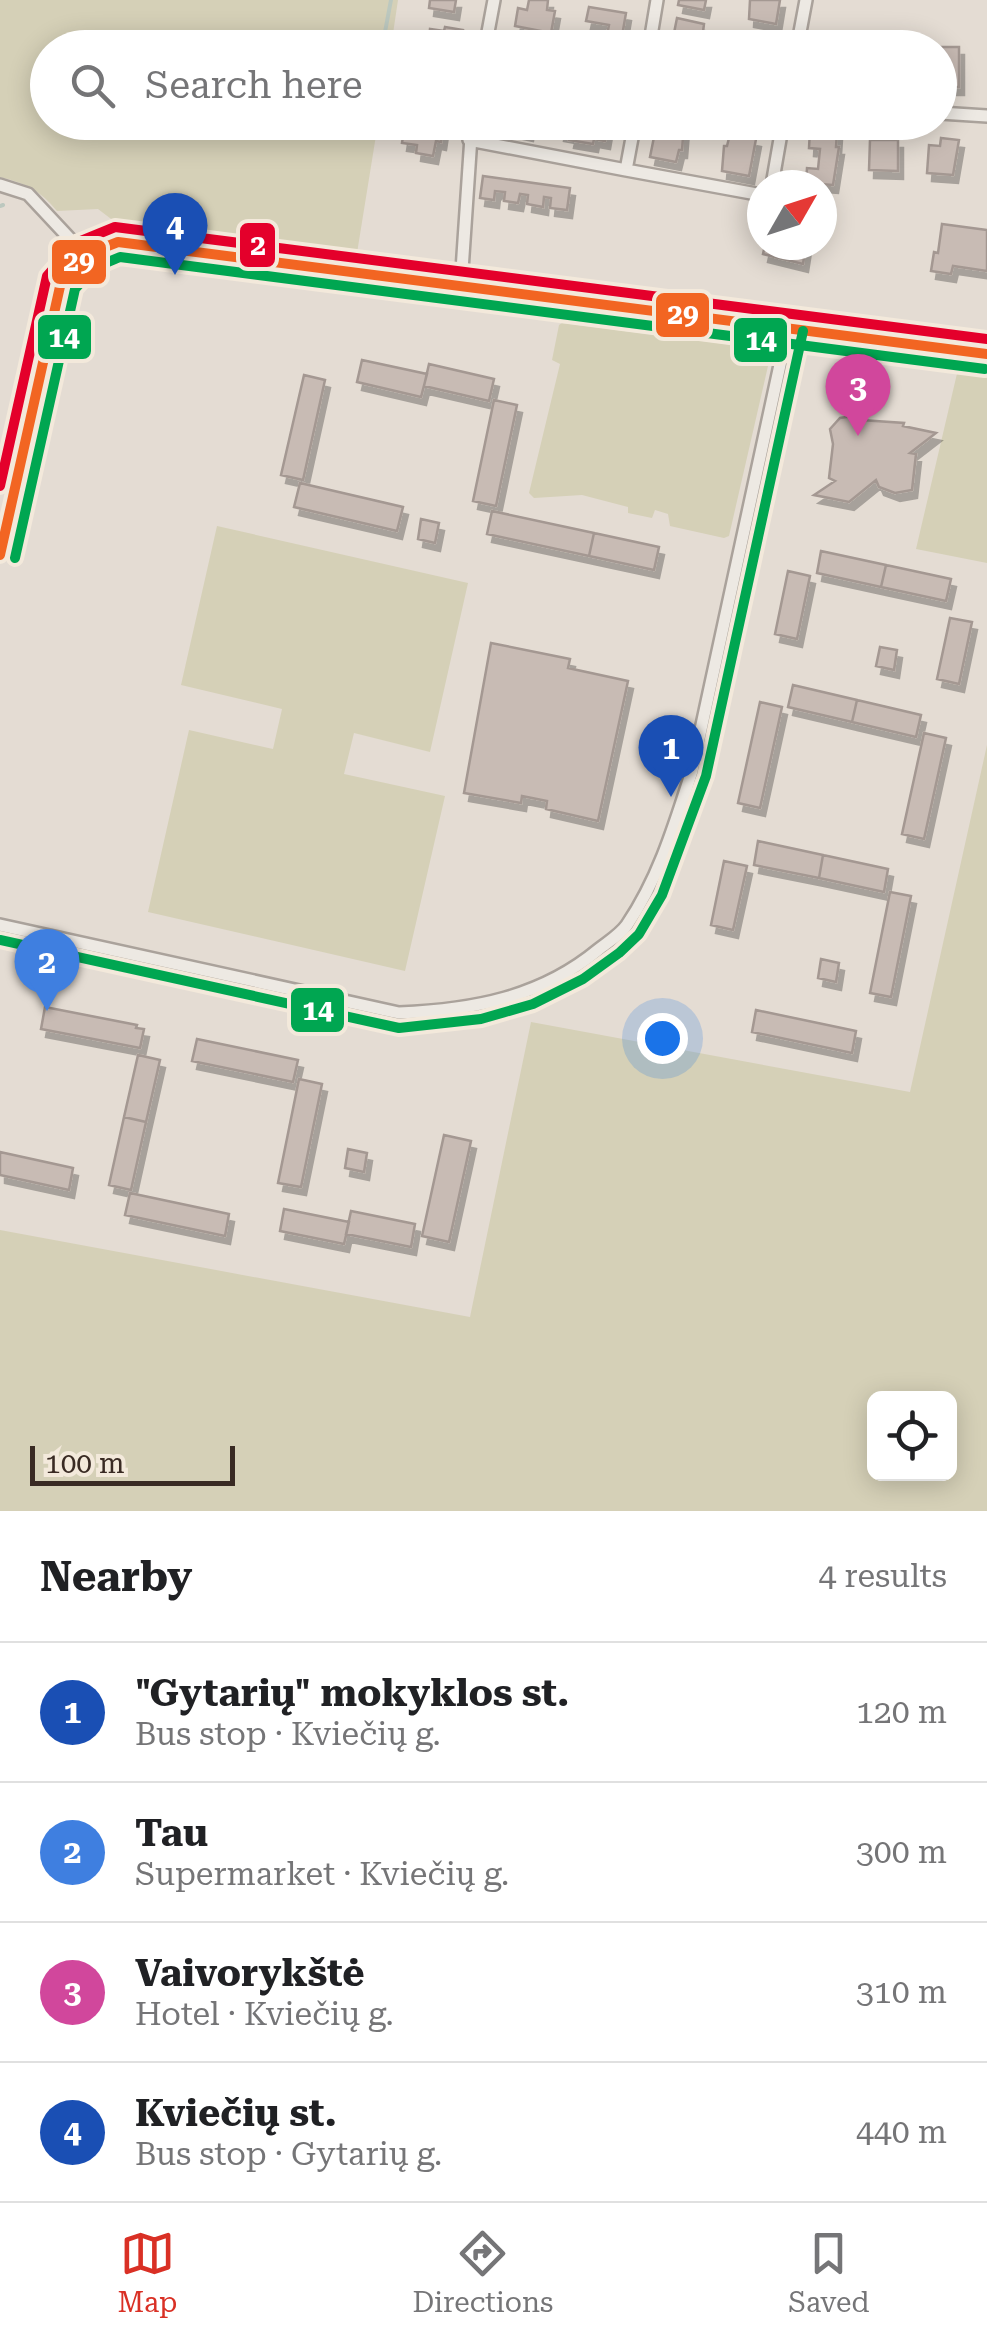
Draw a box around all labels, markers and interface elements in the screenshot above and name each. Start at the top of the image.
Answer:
search box [30,30,957,140]
icon: search [65,58,120,113]
text: Search here [145,63,363,107]
north arrow [747,170,837,260]
pin: 4 [142,192,208,275]
line badge: 2 [238,221,277,269]
text: 2 [250,229,266,262]
line badge: 29 [50,238,108,286]
text: 29 [63,245,95,278]
line badge: 29 [654,291,711,339]
text: 29 [667,298,699,331]
line badge: 14 [36,313,93,361]
line badge: 14 [732,316,789,364]
text: 14 [48,321,80,354]
text: 14 [745,324,777,357]
pin: 3 [826,354,890,436]
pin: 1 [638,714,704,797]
pin: 2 [15,928,80,1011]
line badge: 14 [289,986,346,1034]
text: 14 [302,994,334,1027]
your location [637,1013,688,1064]
map controls [867,1391,957,1481]
button: locate [867,1391,957,1481]
scale bar [30,1441,235,1486]
text: 100 m [45,1447,125,1480]
text: Nearby [40,1552,192,1601]
text: 4 results [819,1557,947,1595]
text: "Gytarių" mokyklos st. [135,1671,569,1715]
text: 1 [64,1693,81,1731]
text: 120 m [856,1693,947,1731]
text: Bus stop · Kviečių g. [135,1715,441,1753]
text: Tau [135,1811,208,1855]
text: 2 [64,1833,81,1871]
text: 300 m [856,1833,947,1871]
text: Supermarket · Kviečių g. [135,1855,509,1893]
text: Vaivorykštė [135,1951,364,1995]
text: 3 [64,1973,81,2011]
text: 310 m [856,1973,947,2011]
text: Hotel · Kviečių g. [135,1995,394,2033]
text: Kviečių st. [135,2091,337,2135]
text: 4 [64,2113,81,2151]
text: 440 m [856,2113,947,2151]
text: Bus stop · Gytarių g. [135,2135,442,2173]
tab: Map [118,2226,177,2319]
tab: Directions [412,2226,553,2319]
tab: Saved [788,2226,870,2319]

